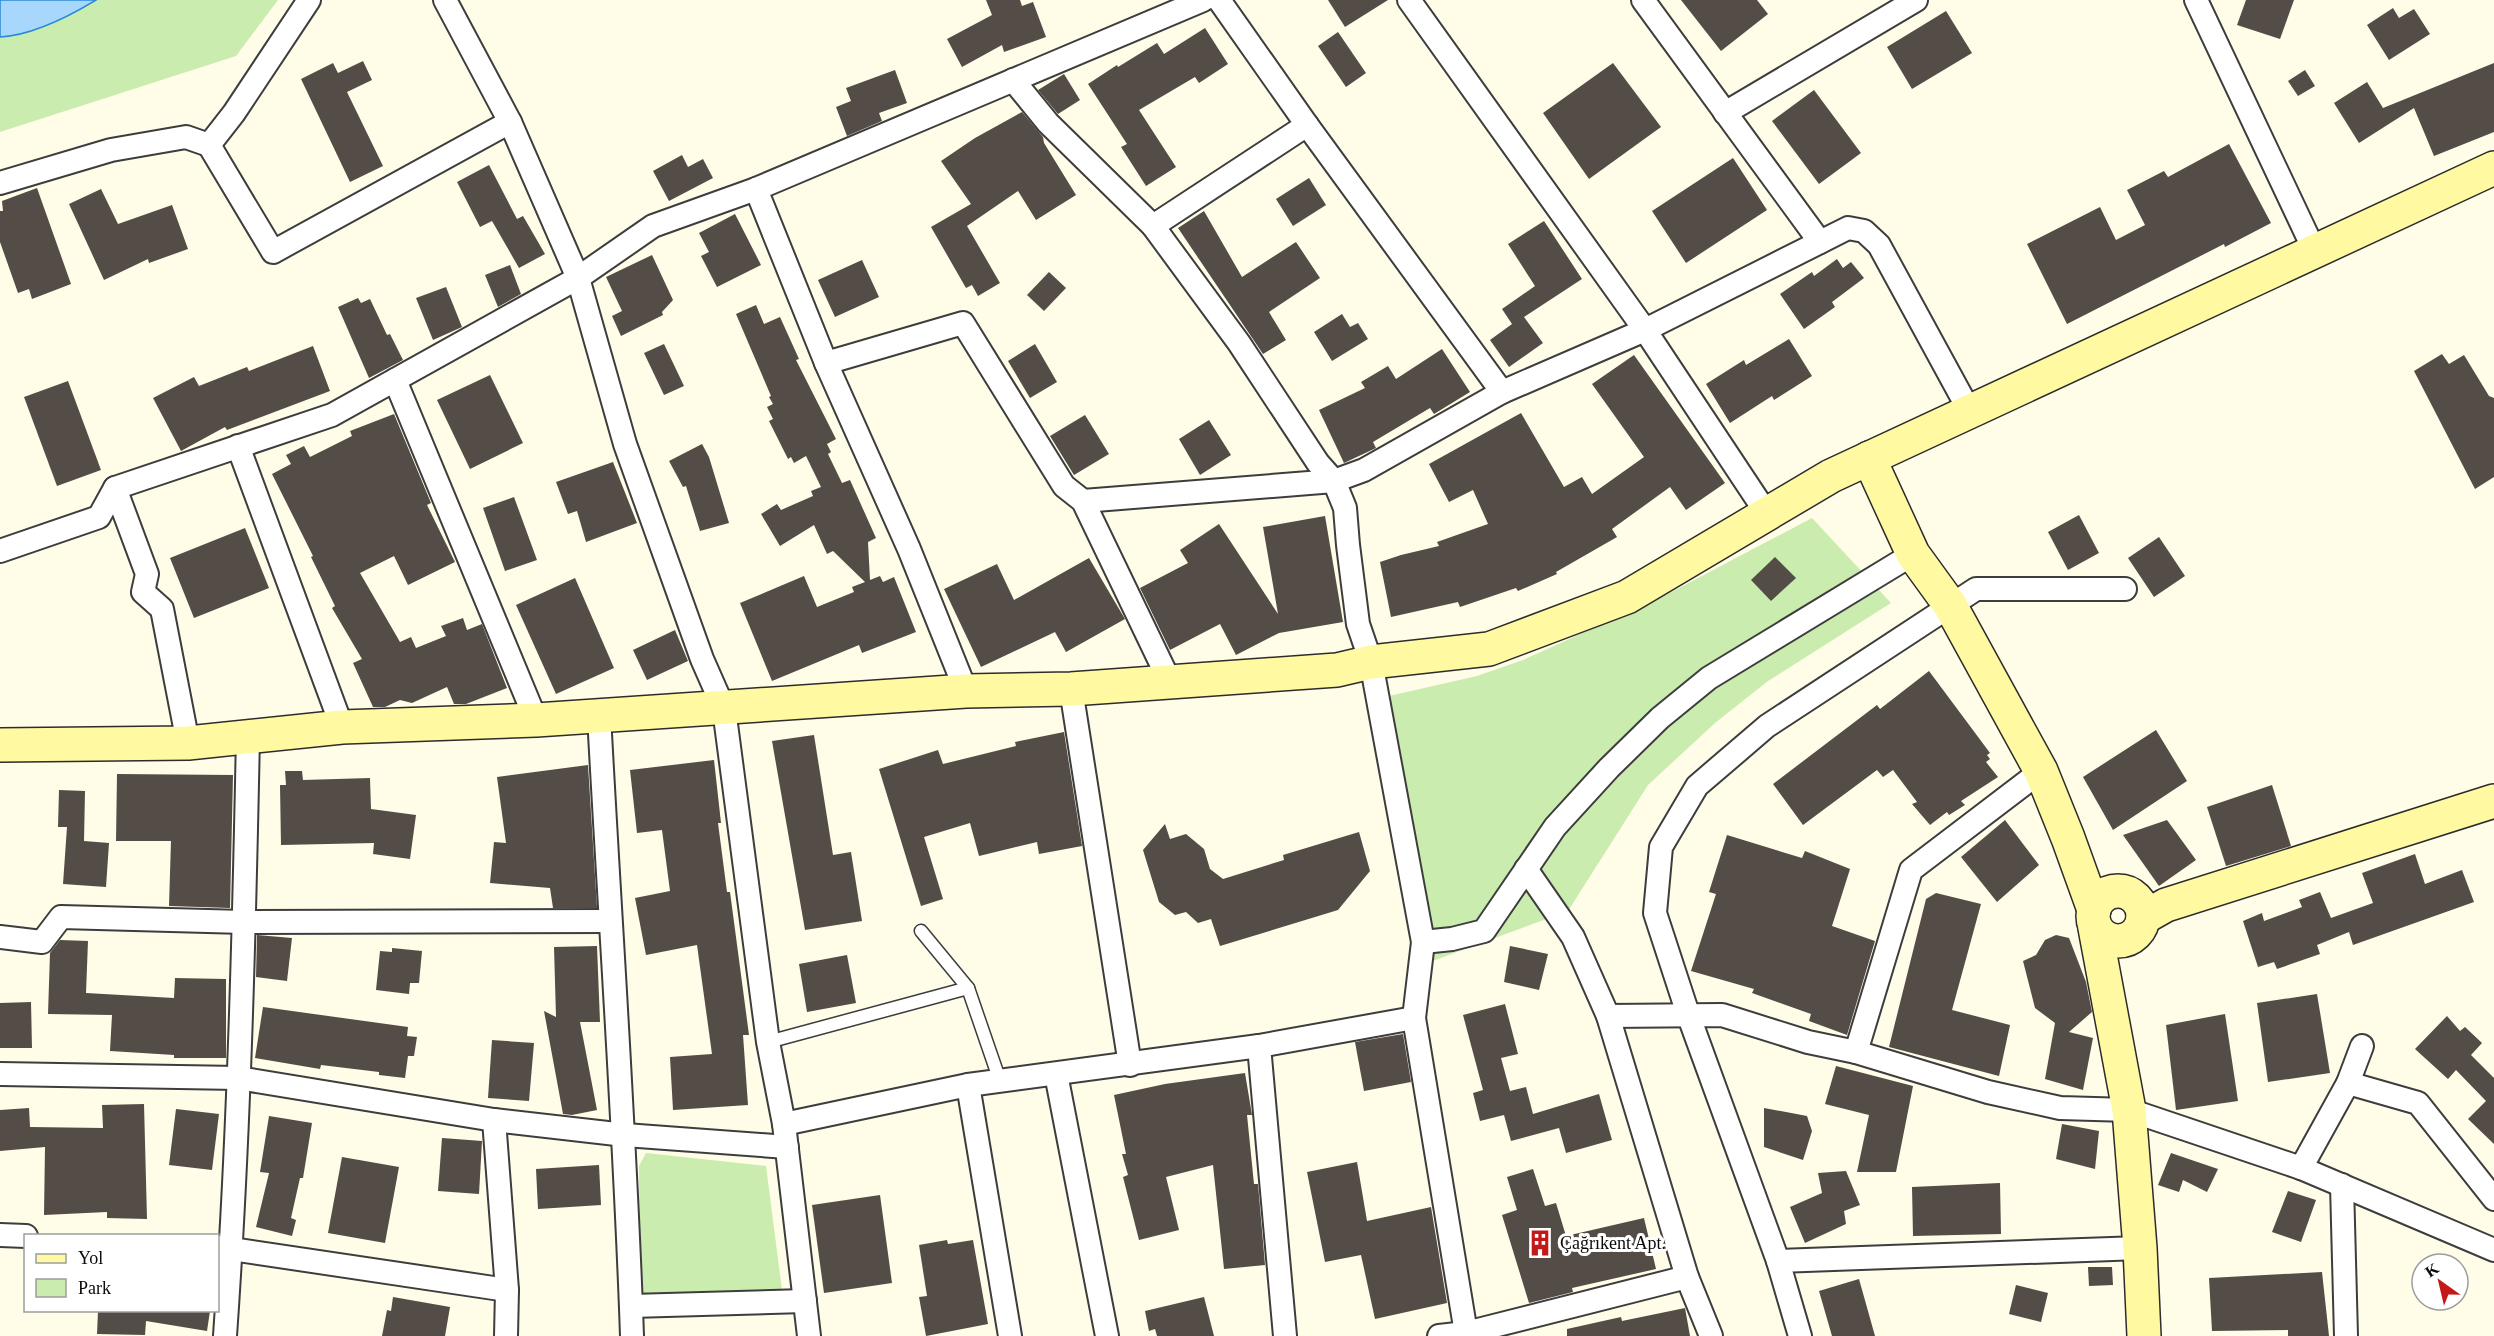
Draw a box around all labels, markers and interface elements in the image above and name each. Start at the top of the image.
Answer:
building icon: Çağrıkent Apt. [1525,1228,1555,1258]
place label: Çağrıkent Apt. [1560,1233,1666,1253]
legend [24,1234,219,1312]
text: Yol [78,1248,103,1268]
north arrow [2410,1252,2470,1312]
text: K [2422,1259,2442,1281]
text: Park [78,1278,111,1298]

